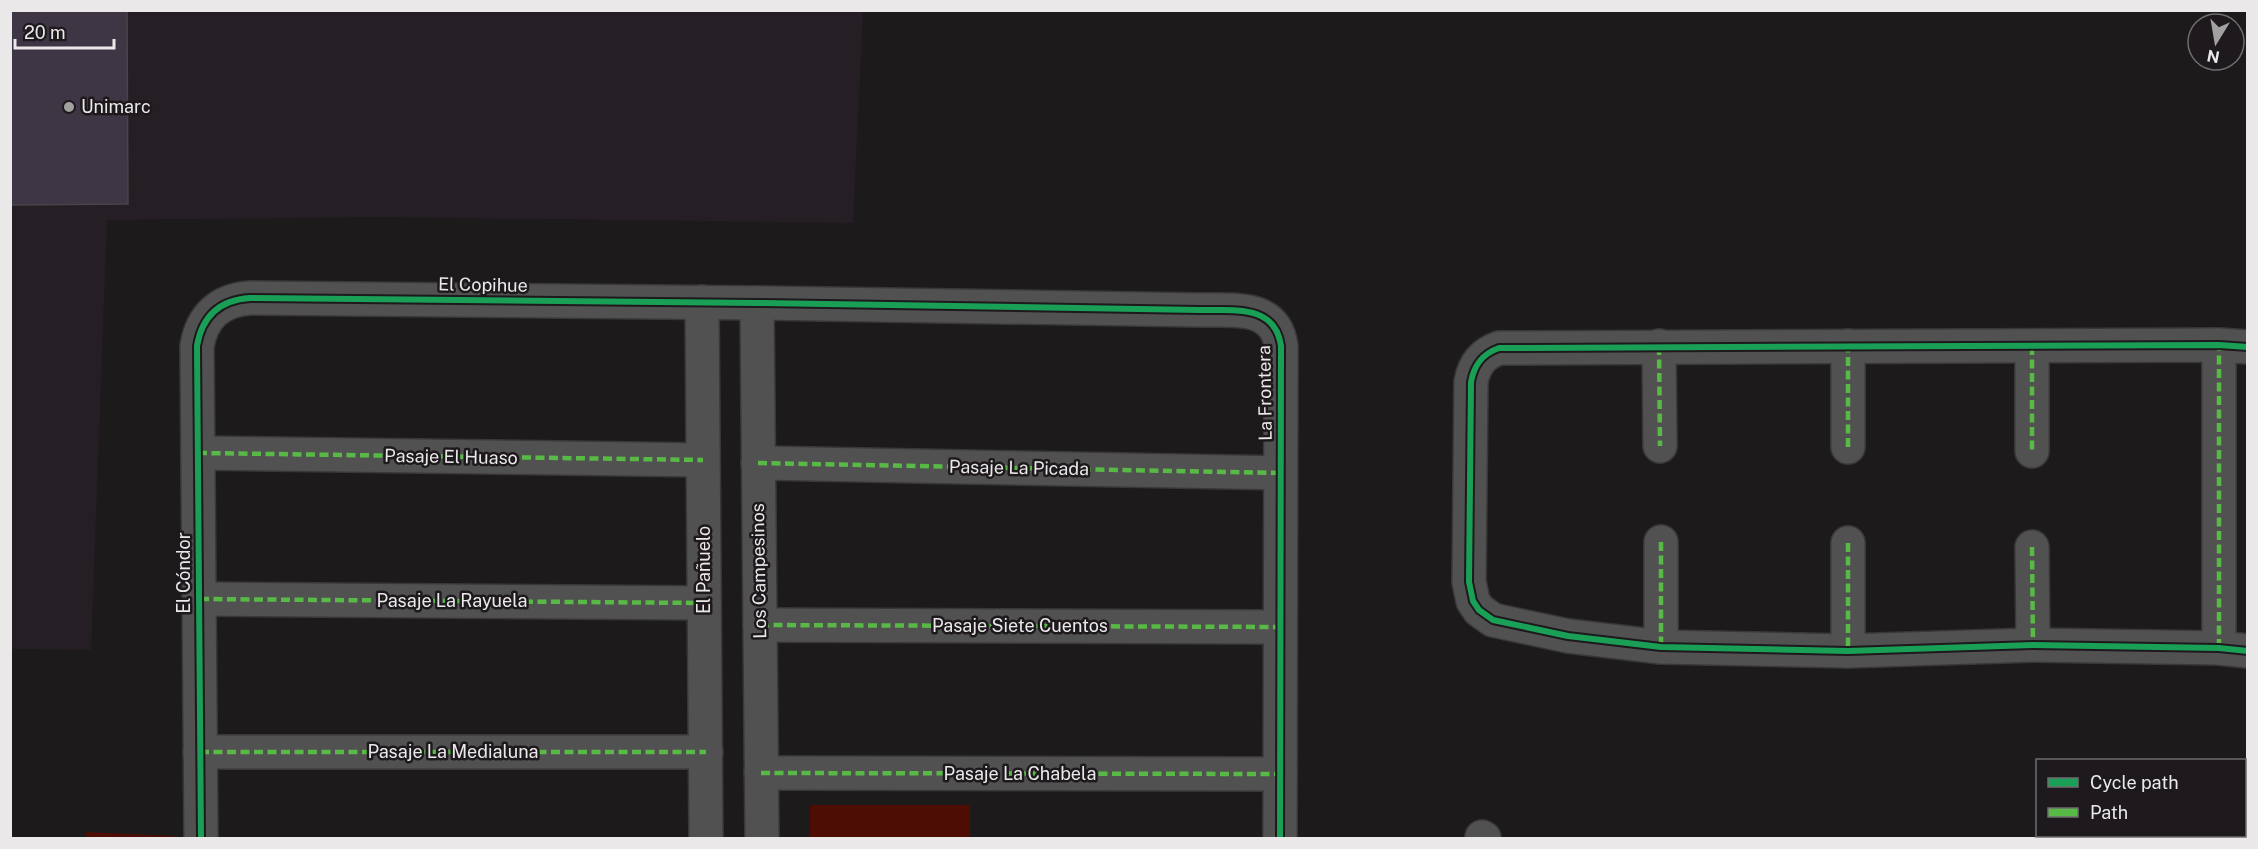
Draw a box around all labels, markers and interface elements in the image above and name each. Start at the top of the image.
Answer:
scale bar [15,12,114,50]
north arrow [2186,12,2246,72]
text: 20 m [24,22,66,43]
text: N [2205,46,2221,67]
place label: Unimarc [81,96,151,117]
marker: Unimarc [62,100,76,114]
street label: El Copihue [438,273,528,296]
street label: La Frontera [1253,345,1276,441]
street label: Pasaje El Huaso [384,445,518,468]
street label: Pasaje La Picada [949,456,1089,479]
street label: Los Campesinos [747,503,770,639]
street label: El Pañuelo [693,526,714,614]
street label: El Cóndor [173,532,194,614]
street label: Pasaje La Rayuela [376,590,528,611]
street label: Pasaje Siete Cuentos [932,615,1108,636]
street label: Pasaje La Medialuna [367,741,539,762]
legend [2036,759,2246,837]
street label: Pasaje La Chabela [944,763,1096,784]
text: Cycle path [2090,772,2179,793]
text: Path [2090,802,2128,823]

